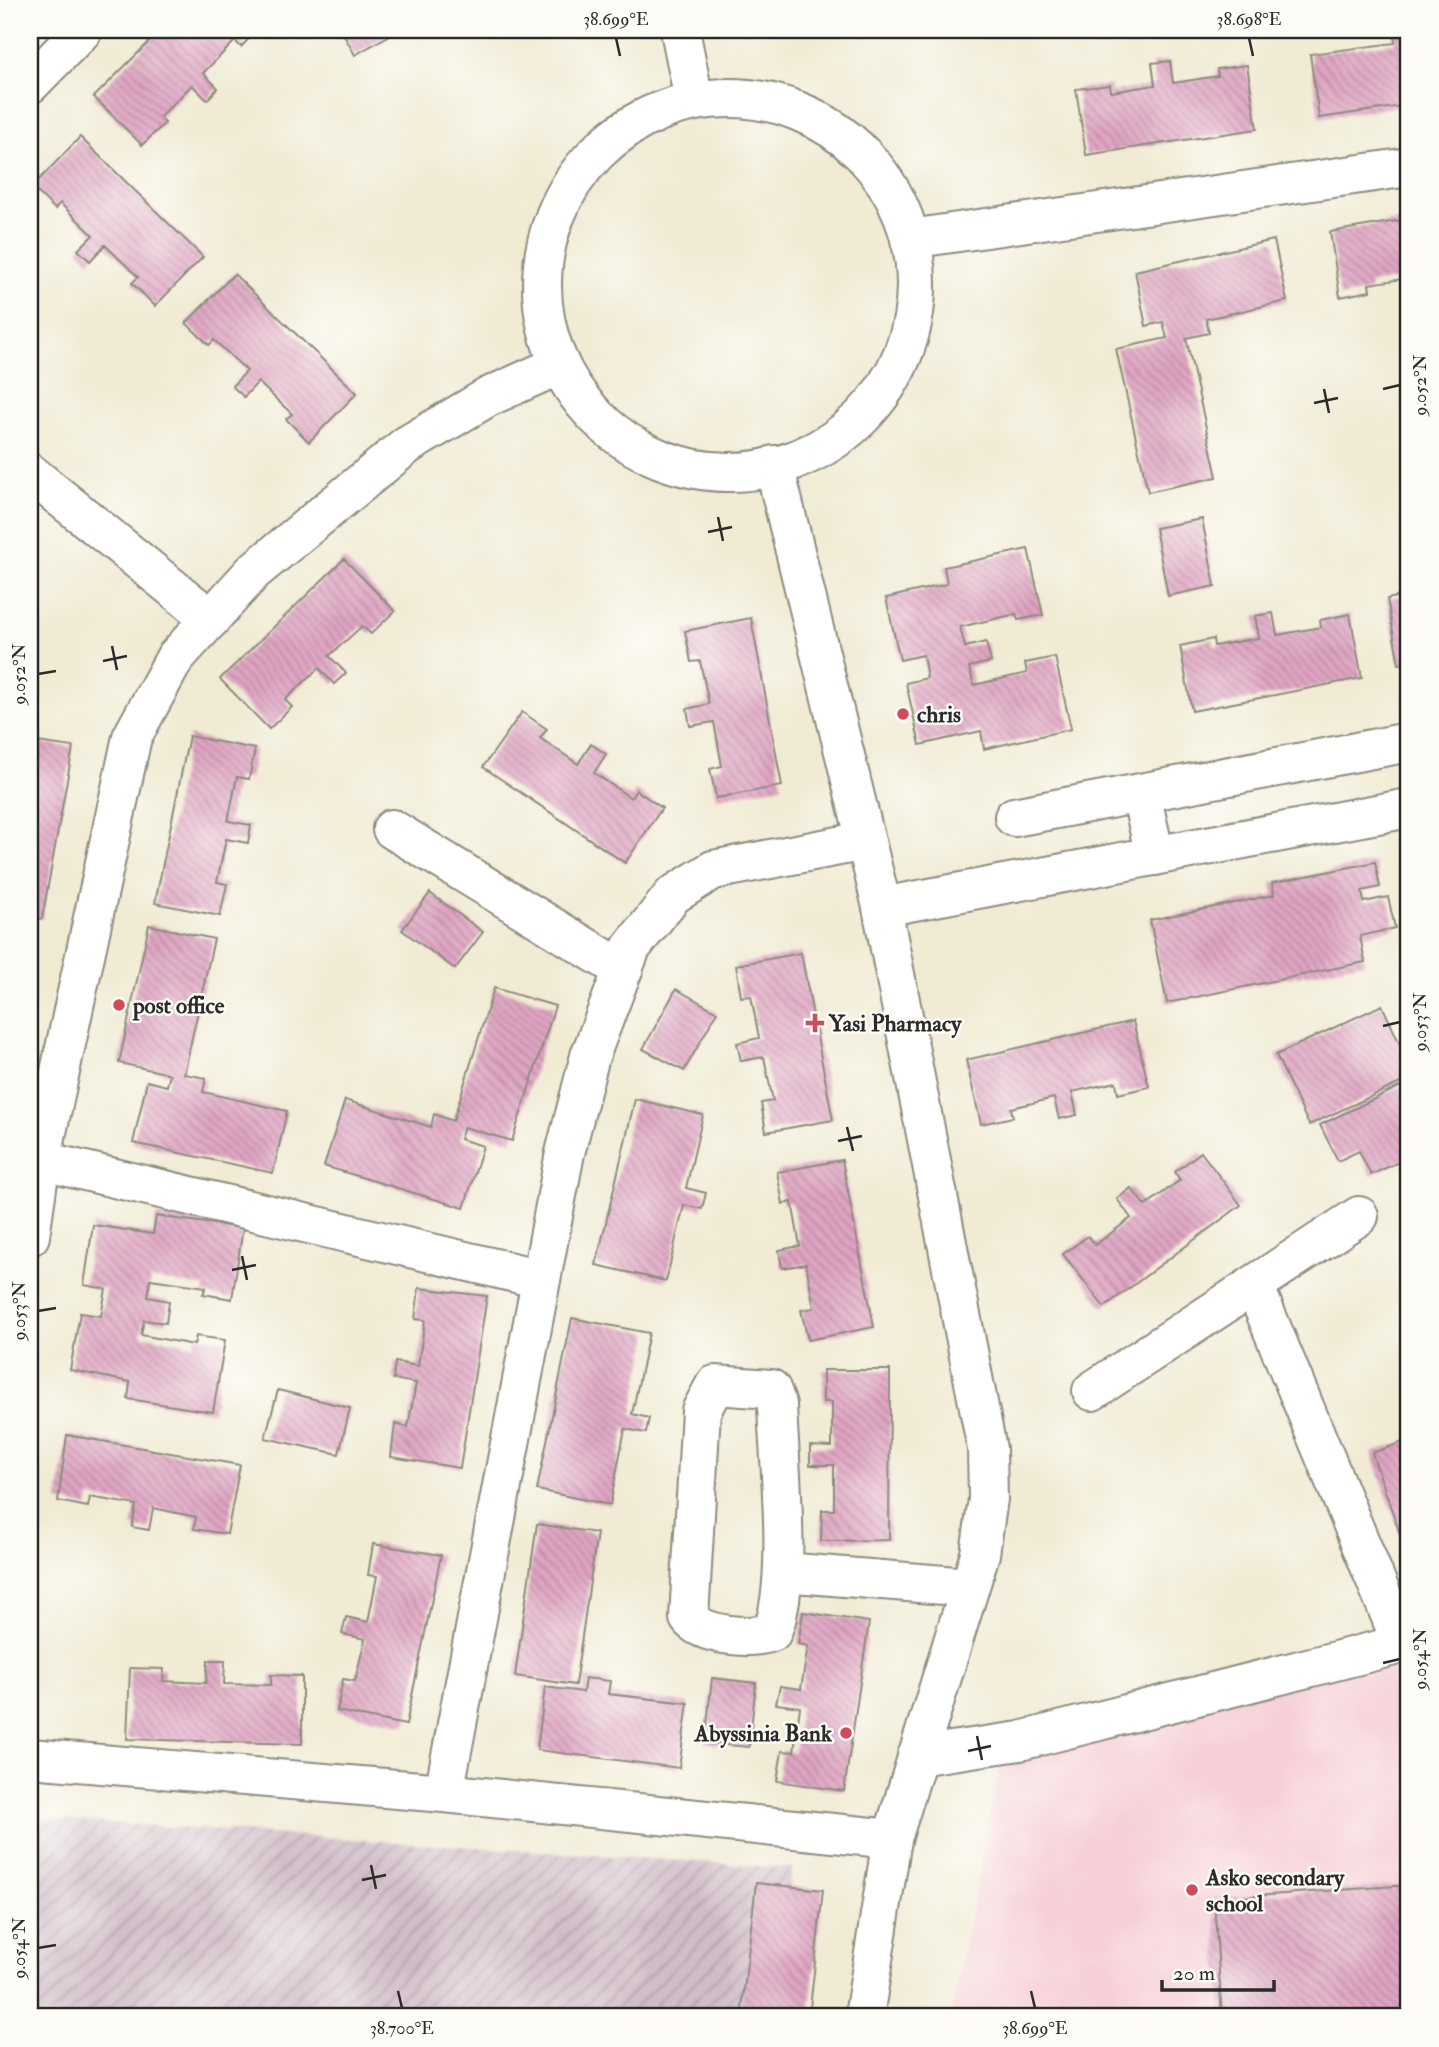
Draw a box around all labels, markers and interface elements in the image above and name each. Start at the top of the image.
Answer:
text: 38.699°E [583,8,649,31]
text: 38.698°E [1217,8,1281,31]
text: 9.052°N [1409,354,1432,418]
text: 9.052°N [8,643,31,707]
place label: chris [917,700,961,729]
marker: chris [895,706,911,722]
place label: post office [132,991,225,1021]
text: 9.053°N [1409,992,1432,1054]
marker: post office [111,997,127,1013]
place label: Yasi Pharmacy [828,1009,962,1039]
marker: Yasi Pharmacy [807,1015,823,1031]
text: 9.053°N [8,1281,31,1343]
text: 9.054°N [1409,1628,1432,1692]
place label: Abyssinia Bank [694,1719,833,1749]
marker: Abyssinia Bank [838,1725,854,1741]
place label: Asko secondary school [1205,1863,1345,1918]
marker: Asko secondary school [1184,1882,1200,1898]
text: 9.054°N [8,1917,31,1981]
scale bar [1162,1949,1274,1993]
text: 20 m [1173,1960,1215,1987]
text: 38.700°E [370,2017,434,2040]
text: 38.699°E [1002,2017,1068,2040]

